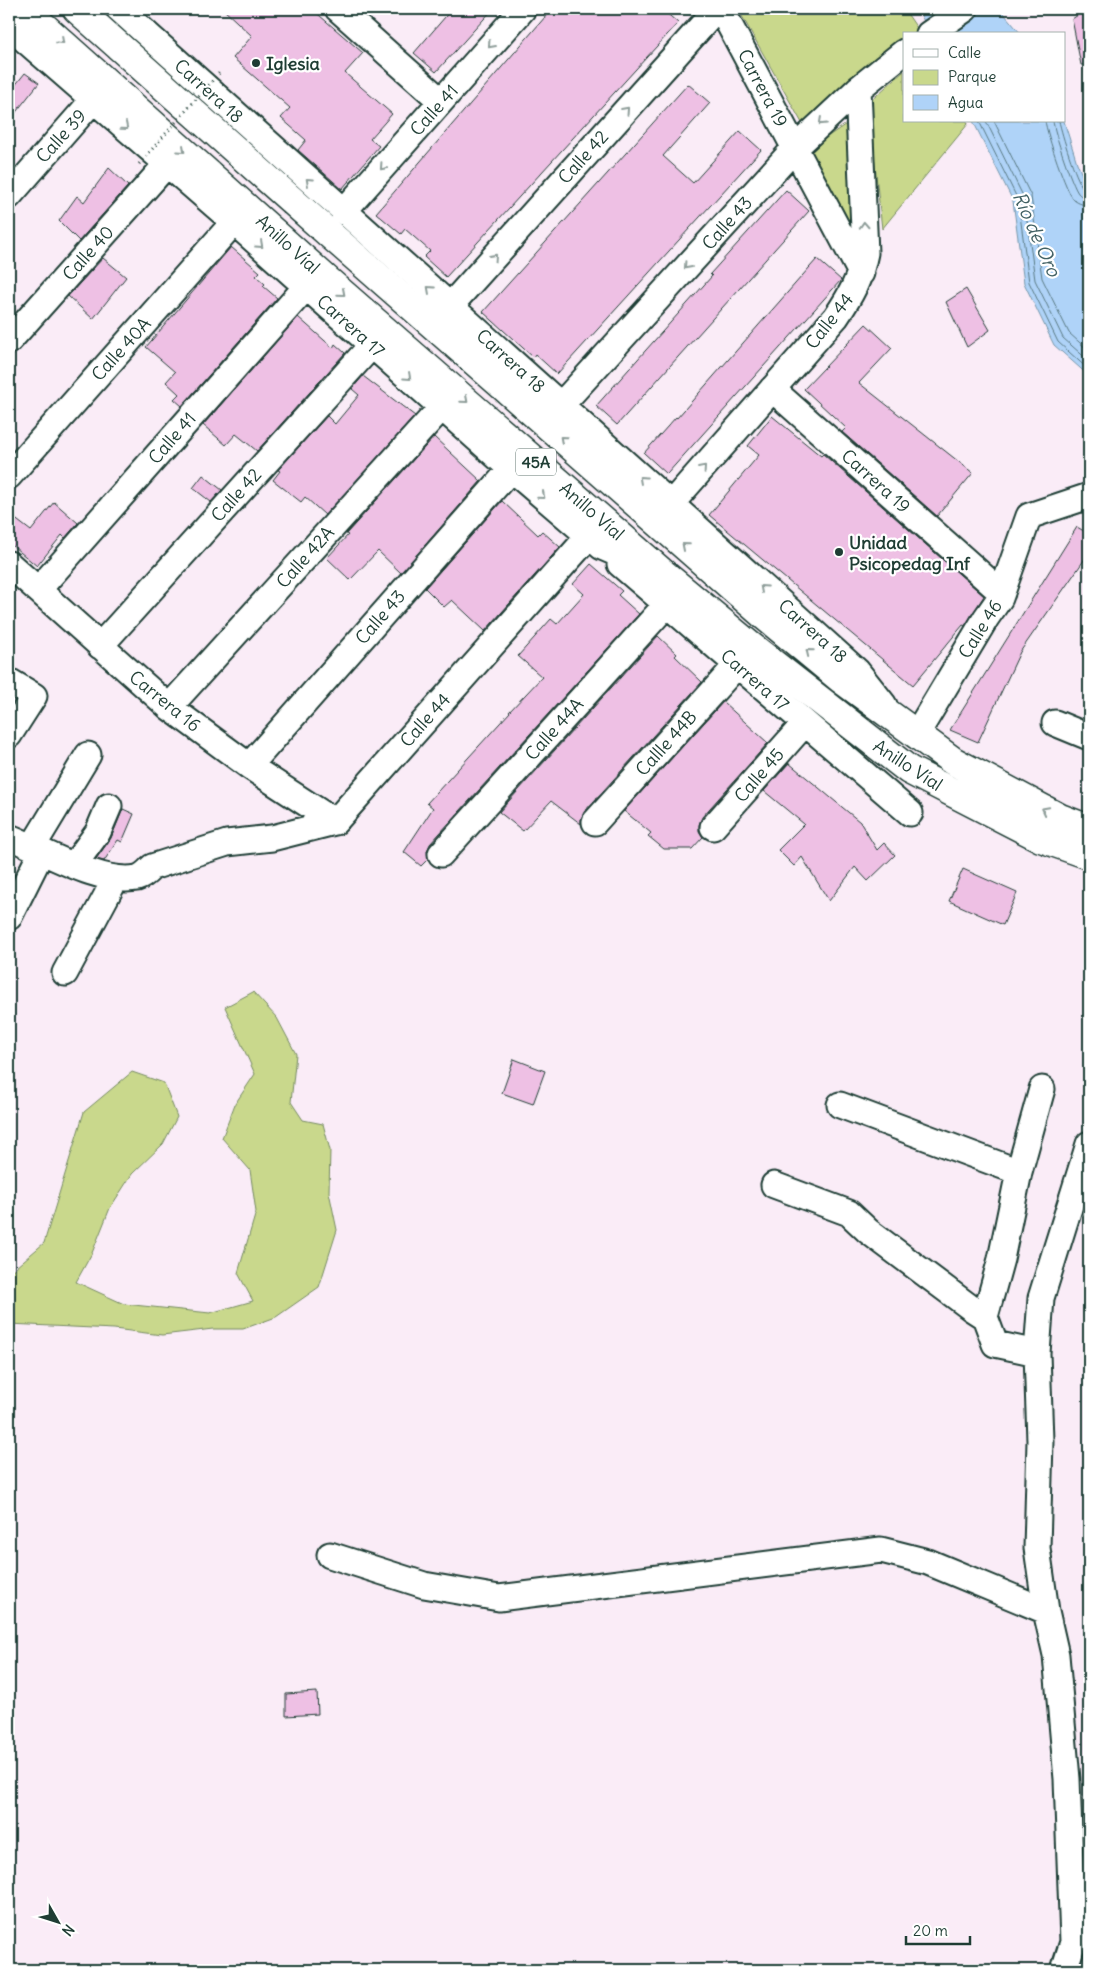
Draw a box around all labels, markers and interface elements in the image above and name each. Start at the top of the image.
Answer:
legend [903,32,1066,122]
one-way arrow [55,35,64,44]
one-way arrow [488,40,497,49]
text: Calle [948,43,981,62]
street label: Carrera 19 [733,45,793,131]
place label: Iglesia [266,52,320,75]
street label: Carrera 18 [170,54,248,128]
marker: Iglesia [250,57,262,69]
text: Parque [948,67,996,86]
street label: Calle 41 [405,79,463,141]
text: Agua [948,93,984,112]
street label: Calle 39 [31,104,91,168]
one-way arrow [620,106,629,115]
one-way arrow [819,116,828,125]
one-way arrow [119,121,128,130]
street label: Calle 42 [553,125,613,189]
one-way arrow [176,144,185,153]
one-way arrow [380,161,389,170]
one-way arrow [305,178,314,187]
water label: Río de Oro [1008,188,1067,281]
street label: Calle 43 [697,191,757,255]
street label: Anillo Víal [251,209,325,279]
street label: Calle 40 [57,221,119,285]
one-way arrow [858,221,869,229]
one-way arrow [255,239,264,248]
one-way arrow [488,253,497,262]
one-way arrow [684,261,693,270]
one-way arrow [427,286,436,295]
one-way arrow [337,287,346,296]
street label: Calle 44 [800,288,858,354]
street label: Carrera 17 [312,290,390,363]
street label: Calle 40A [86,312,156,386]
street label: Carrera 18 [472,324,550,398]
one-way arrow [402,371,411,380]
one-way arrow [459,394,468,403]
street label: Calle 41 [143,407,201,469]
one-way arrow [560,436,569,445]
street label: Carrera 19 [837,444,915,518]
road number: 45A [516,448,556,476]
street label: Calle 42 [206,463,266,527]
one-way arrow [697,465,705,474]
one-way arrow [639,476,648,485]
street label: Anillo Víal [555,477,629,545]
one-way arrow [537,490,546,499]
street label: Calle 42A [271,521,339,593]
place label: Unidad Psicopedag Inf [849,531,971,575]
one-way arrow [682,543,691,552]
marker: Unidad Psicopedag Inf [833,546,845,558]
one-way arrow [760,584,769,593]
street label: Calle 43 [350,585,410,649]
street label: Carrera 18 [774,594,852,668]
street label: Calle 46 [953,595,1007,663]
street label: Carrera 17 [716,644,794,716]
one-way arrow [805,649,814,658]
street label: Carrera 16 [125,665,205,737]
street label: Calle 44 [395,688,455,752]
street label: Calle 44A [520,693,588,765]
street label: Callle 44B [630,705,702,781]
street label: Anillo Víal [869,734,947,796]
street label: Calle 45 [729,743,789,807]
one-way arrow [1041,806,1050,816]
north arrow [32,1896,82,1946]
scale bar [906,1914,969,1946]
text: N [58,1921,78,1940]
text: 20 m [913,1921,948,1940]

